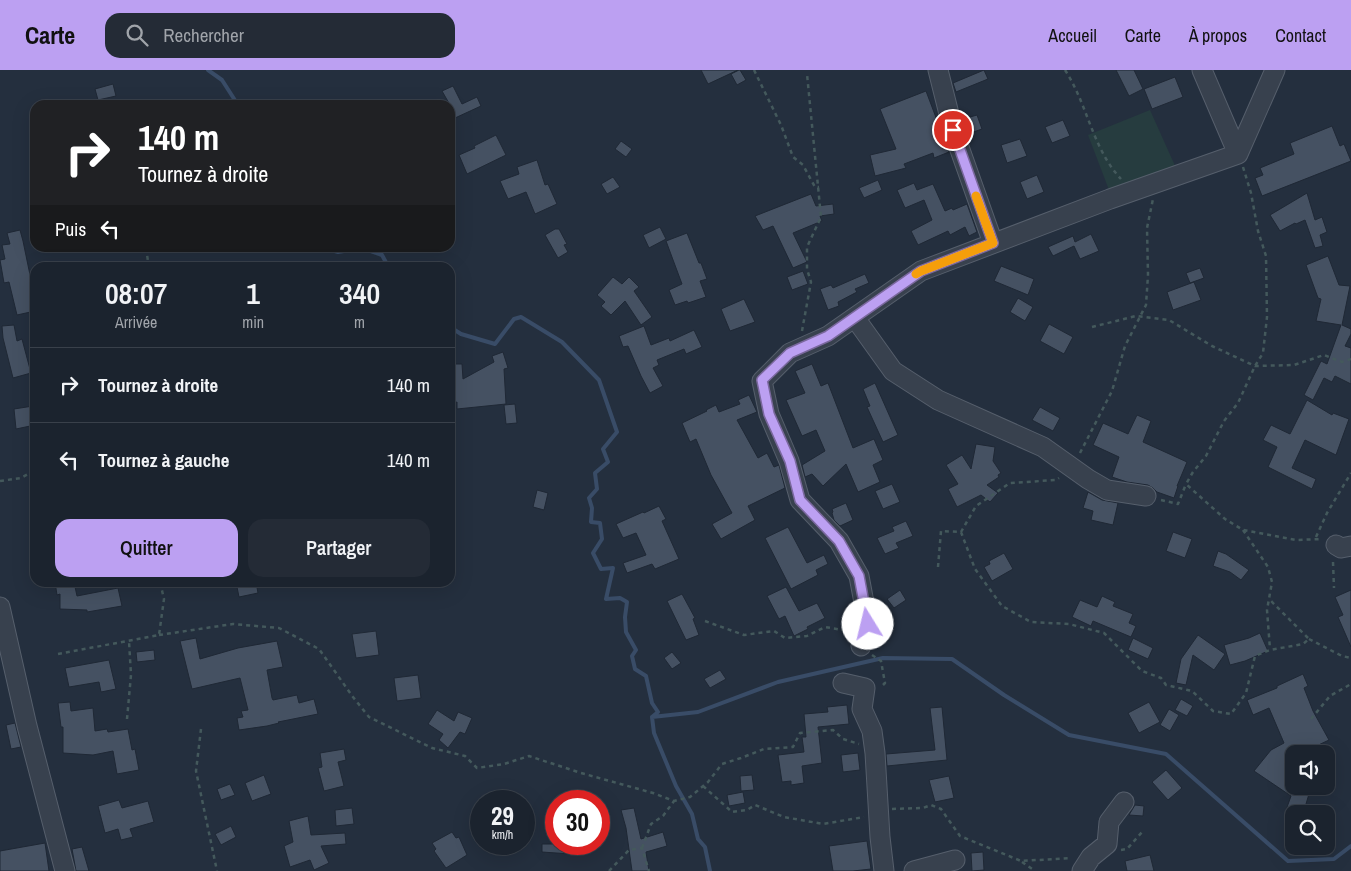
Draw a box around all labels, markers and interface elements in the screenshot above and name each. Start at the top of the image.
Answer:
search box [105,13,455,58]
text: Carte [25,19,75,51]
icon: search [123,21,151,49]
text: Rechercher [163,22,244,48]
text: Accueil [1048,23,1097,48]
text: Carte [1125,23,1161,48]
text: À propos [1189,23,1247,48]
text: Contact [1275,23,1326,48]
pin [932,109,974,151]
text: 140 m [138,114,219,161]
icon: arrive [939,116,967,144]
icon: right [55,120,120,185]
text: Tournez à droite [138,159,268,189]
icon: left [96,215,124,243]
text: Puis [55,216,86,242]
text: 08:07 [105,273,167,313]
text: 1 [246,273,260,313]
text: 340 [339,273,380,313]
text: Arrivée [115,311,157,333]
text: min [242,311,264,333]
text: m [354,311,365,333]
icon: right [55,371,83,399]
text: Tournez à droite [98,372,218,398]
text: 140 m [387,372,430,398]
icon: left [55,446,83,474]
text: Tournez à gauche [98,447,229,473]
text: 140 m [387,447,430,473]
button: Quitter [55,519,238,577]
button: Partager [248,519,430,577]
position arrow [841,597,893,649]
map controls [1285,745,1335,855]
button: sound [1285,745,1335,795]
speed limit sign: 30 [545,790,610,855]
text: 29 [491,799,514,833]
button: search [1285,805,1335,855]
text: km/h [492,827,513,843]

